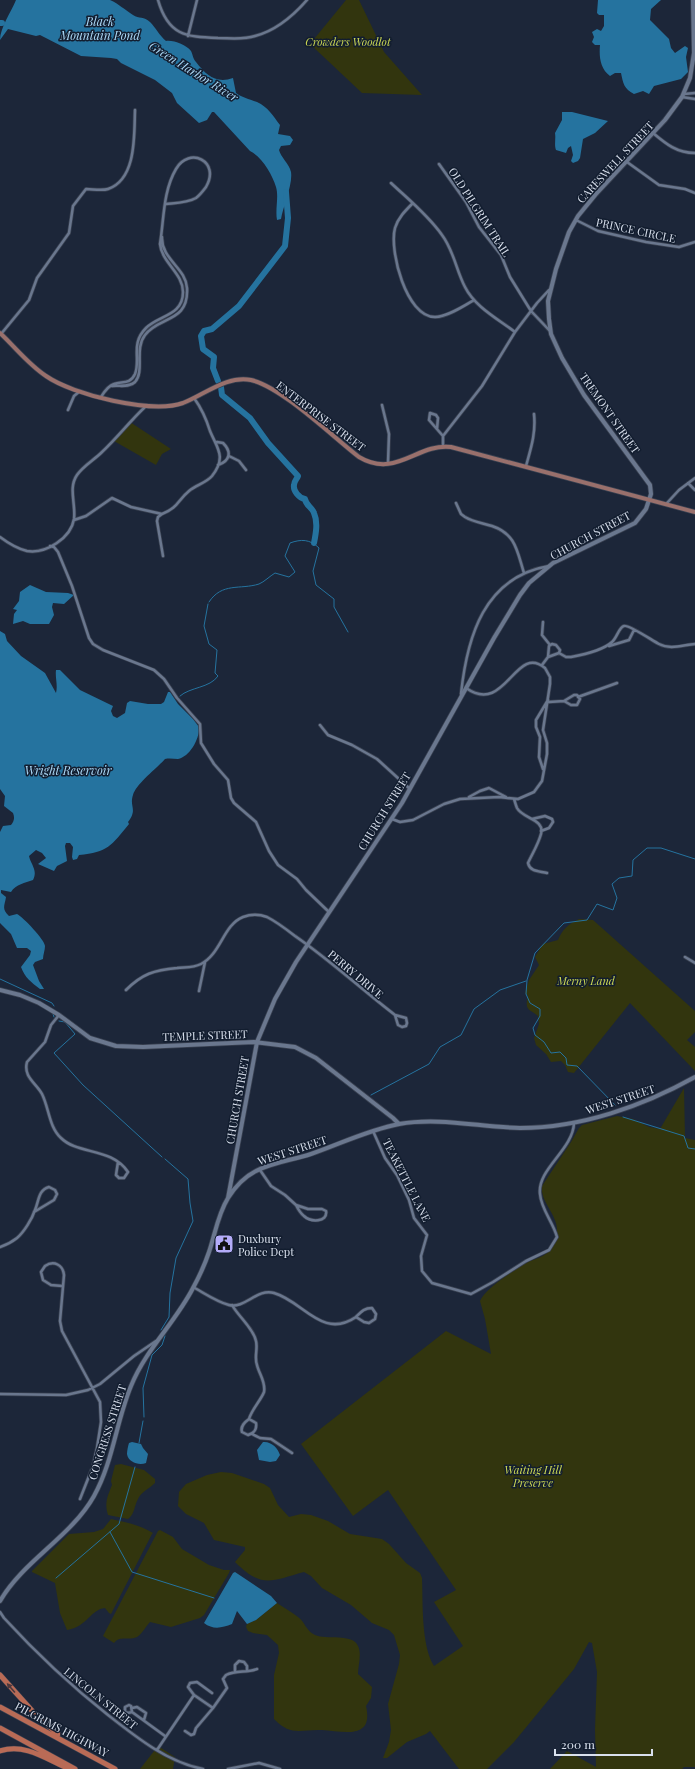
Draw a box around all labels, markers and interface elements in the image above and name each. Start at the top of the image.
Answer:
water label: Black Mountain Pond [59,13,140,43]
park label: Crowders Woodlot [305,34,392,49]
water label: Green Harbor River [146,37,242,105]
street label: CARESWELL STREET [573,118,657,206]
street label: OLD PILGRIM TRAIL [446,165,515,260]
street label: PRINCE CIRCLE [595,214,678,246]
street label: TREMONT STREET [576,370,644,457]
street label: ENTERPRISE STREET [273,378,369,455]
street label: CHURCH STREET [547,507,633,563]
water label: Wright Reservoir [24,762,112,778]
street label: CHURCH STREET [354,769,414,853]
street label: PERRY DRIVE [325,946,387,1002]
park label: Merny Land [556,973,616,988]
street label: TEMPLE STREET [162,1026,248,1044]
street label: CHURCH STREET [222,1055,252,1145]
street label: WEST STREET [582,1081,657,1118]
street label: WEST STREET [254,1132,329,1169]
street label: TEAKETTLE LANE [380,1136,435,1224]
place label: Duxbury Police Dept [238,1231,294,1259]
public building icon: Duxbury Police Dept [213,1233,235,1255]
street label: CONGRESS STREET [84,1382,130,1482]
park label: Waiting Hill Preserve [504,1462,563,1490]
street label: LINCOLN STREET [61,1664,141,1732]
one-way arrow [7,1682,16,1693]
street label: PILGRIMS HIGHWAY [13,1698,112,1760]
scale bar [555,1731,652,1757]
text: 200 m [561,1736,595,1752]

